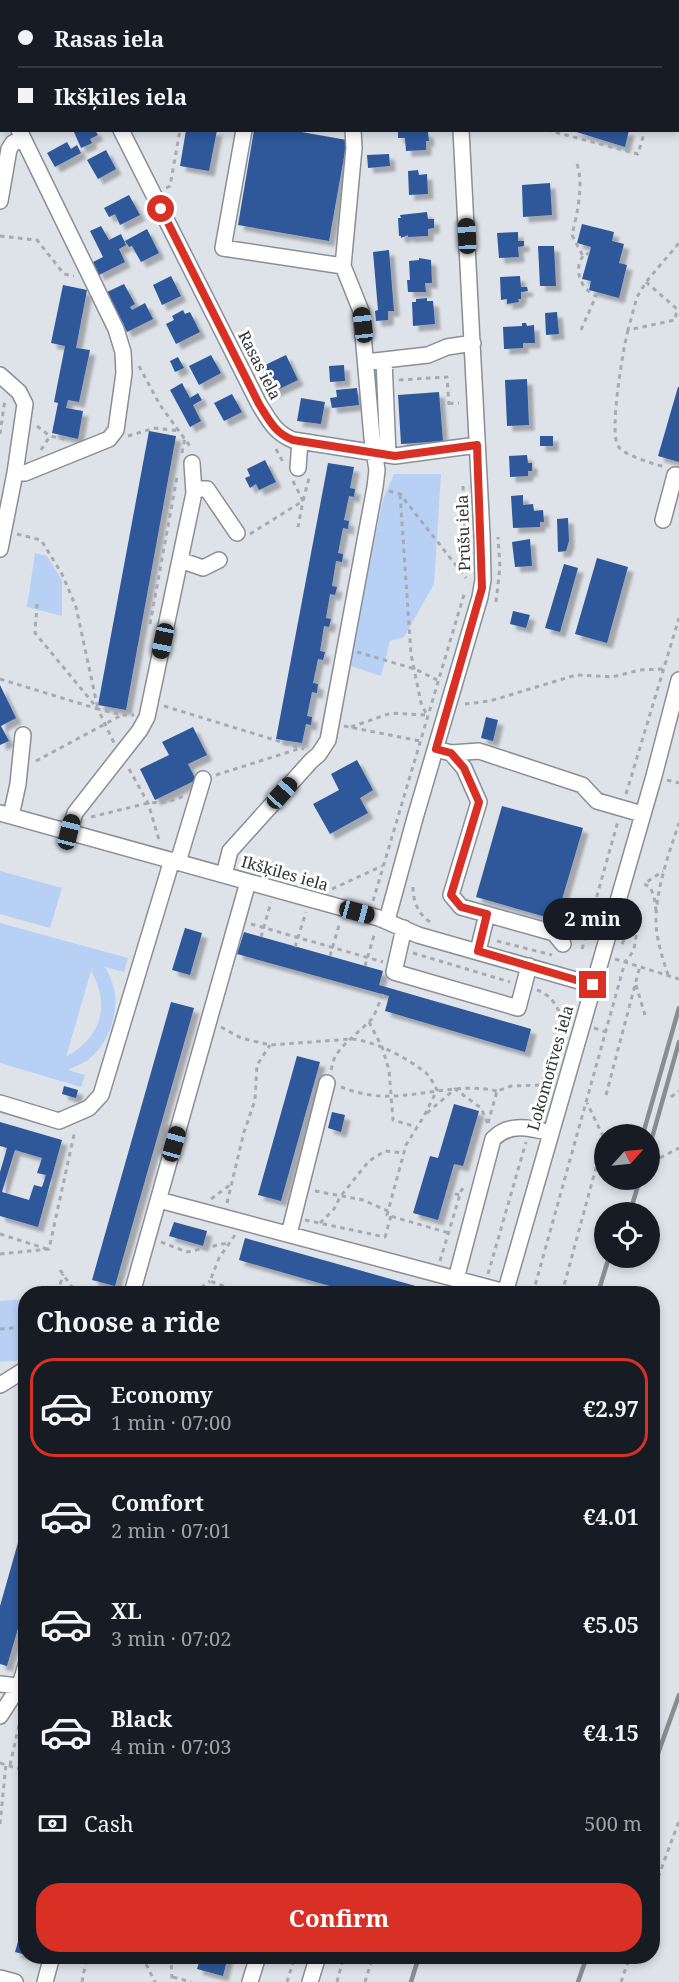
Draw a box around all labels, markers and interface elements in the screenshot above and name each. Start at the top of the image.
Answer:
text: Rasas iela [54,23,164,53]
text: Ikšķiles iela [54,81,187,111]
route start [147,195,174,222]
car [457,218,477,254]
car [352,306,374,344]
street label: Rasas iela [233,327,287,403]
street label: Prūšu iela [451,494,475,572]
car [150,622,176,660]
car [263,774,301,812]
car [56,812,82,852]
street label: Ikšķiles iela [239,850,331,896]
callout: 2 min [544,898,642,940]
car [337,899,377,925]
text: 2 min [564,905,621,932]
route end [579,971,606,998]
street label: Lokomotīves iela [522,1003,578,1133]
car [160,1124,188,1164]
north arrow [594,1124,660,1190]
map controls [594,1124,660,1268]
button: locate [594,1202,660,1268]
text: Choose a ride [36,1303,221,1340]
text: Economy [111,1379,213,1409]
icon: car [39,1381,93,1435]
text: €2.97 [583,1393,639,1423]
text: 1 min · 07:00 [111,1409,231,1436]
text: Comfort [111,1487,204,1517]
icon: car [39,1489,93,1543]
text: €4.01 [583,1501,639,1531]
text: 2 min · 07:01 [111,1517,231,1544]
text: XL [111,1595,142,1625]
icon: car [39,1597,93,1651]
text: €5.05 [583,1609,639,1639]
text: 3 min · 07:02 [111,1625,231,1652]
text: Black [111,1703,172,1733]
icon: car [39,1705,93,1759]
text: €4.15 [583,1717,639,1747]
text: 4 min · 07:03 [111,1733,231,1760]
icon: cash [36,1807,69,1840]
text: Cash [84,1808,134,1838]
text: 500 m [584,1810,642,1837]
button: Confirm [36,1883,642,1952]

